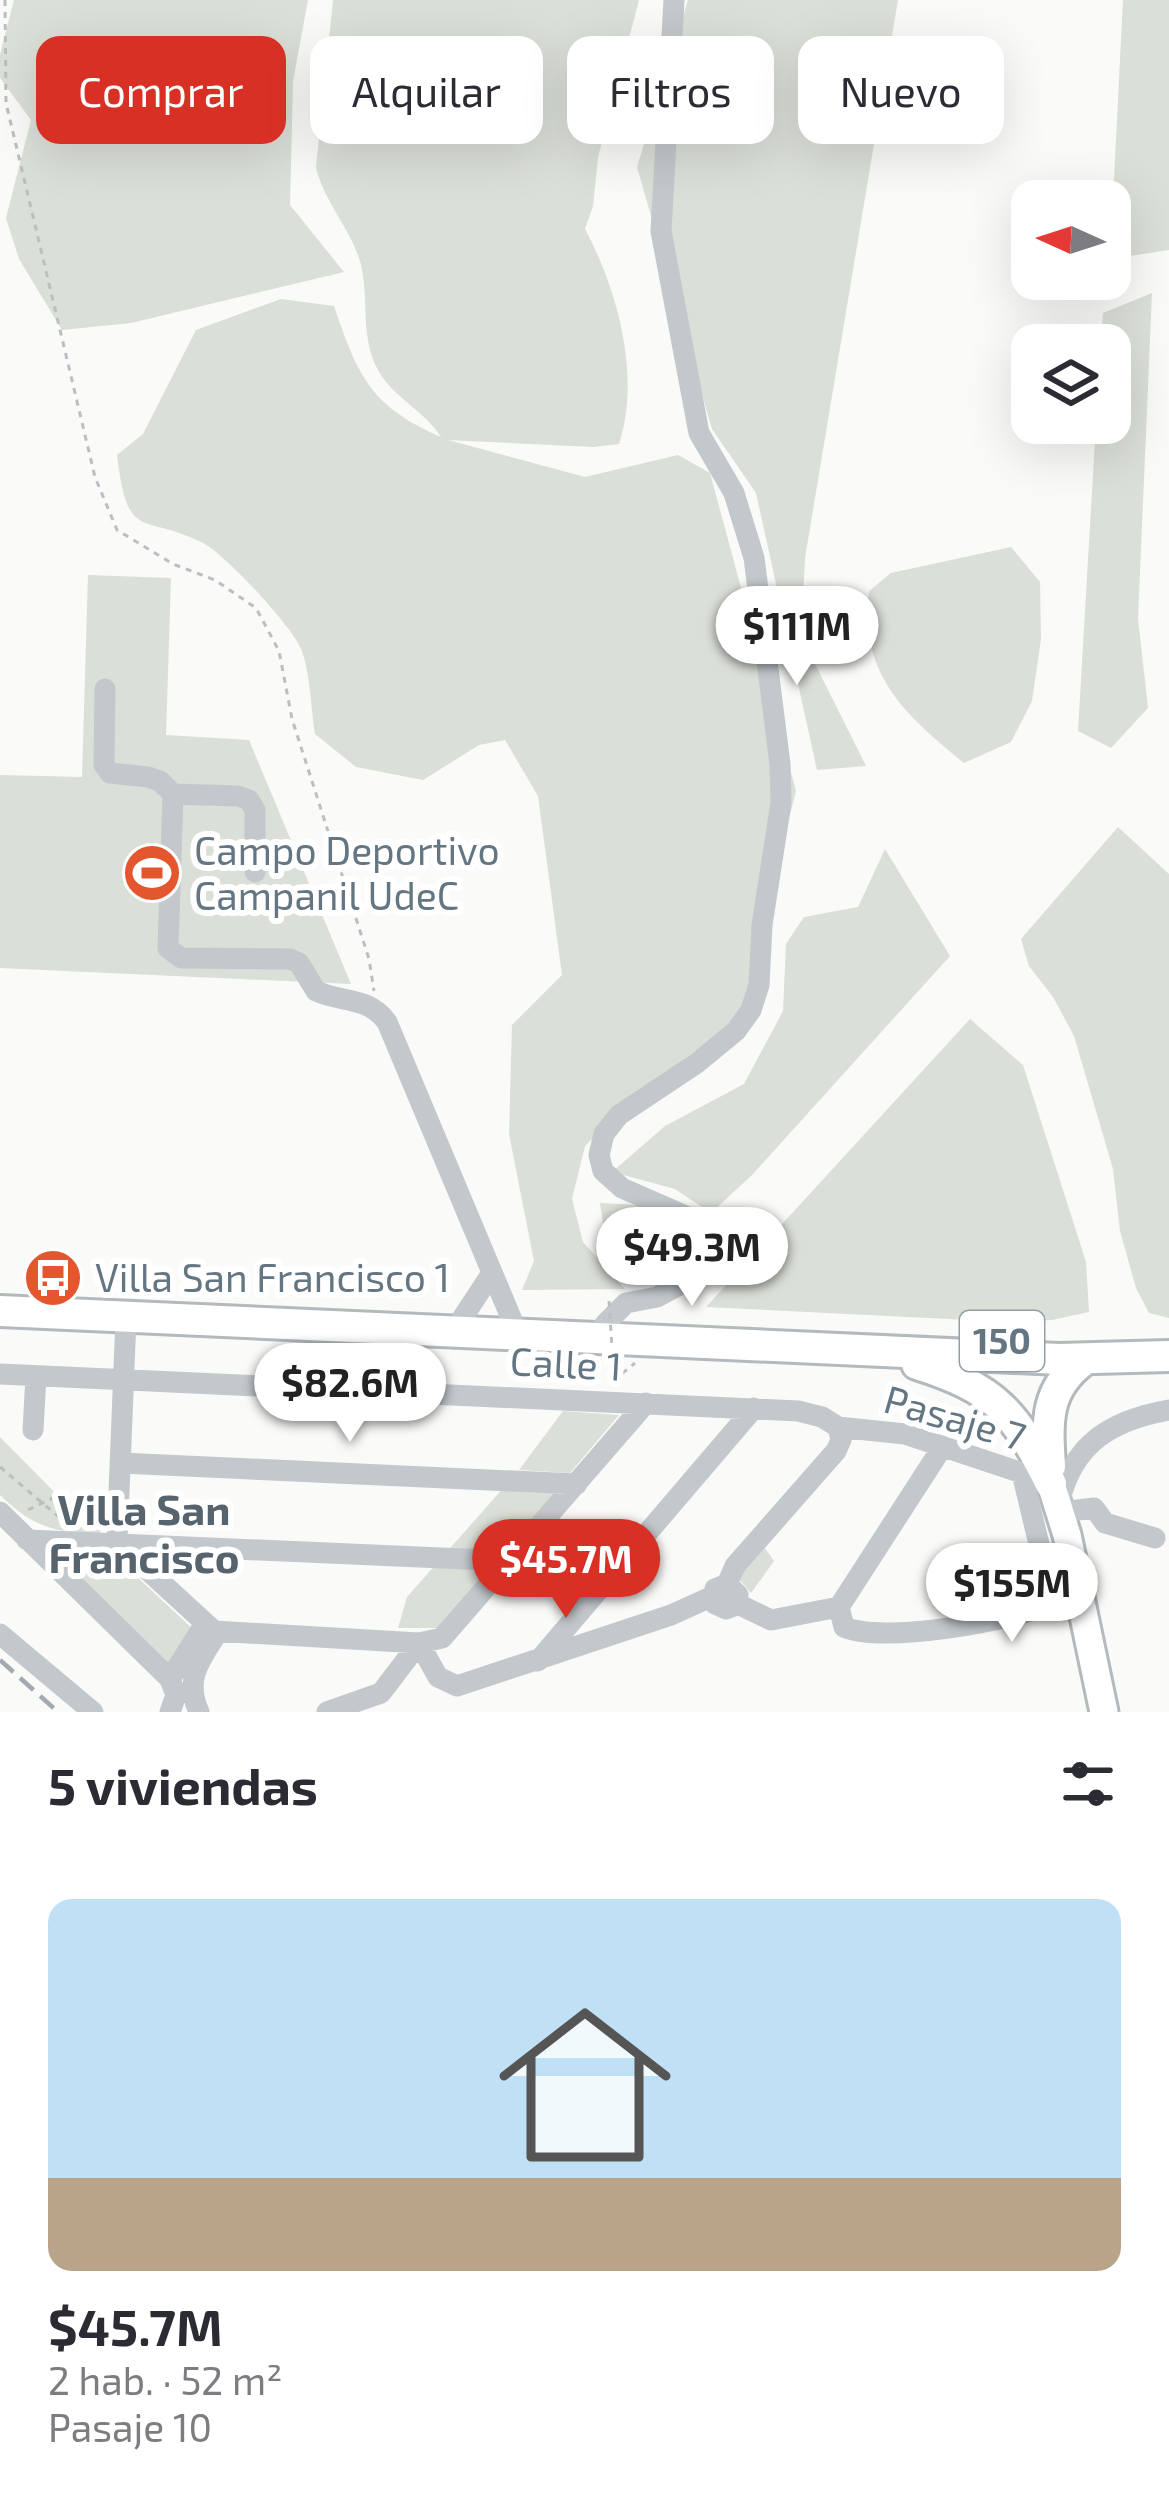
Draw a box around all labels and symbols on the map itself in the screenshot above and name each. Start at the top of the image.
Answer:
north arrow [1011,180,1131,300]
pin: $111M [713,586,881,688]
place label: Campo Deportivo Campanil UdeC [194,826,500,918]
sports icon: Campo Deportivo Campanil UdeC [121,842,183,904]
pin: $49.3M [594,1207,790,1309]
bus stop icon: Villa San Francisco 1 [22,1247,84,1309]
place label: Villa San Francisco 1 [95,1253,450,1300]
road number: 150 [960,1311,1044,1371]
street label: Calle 1 [509,1336,623,1389]
pin: $82.6M [252,1343,448,1445]
street label: Pasaje 7 [879,1374,1032,1459]
district label: Villa San Francisco [49,1483,239,1581]
pin: $45.7M [468,1519,664,1621]
pin: $155M [928,1543,1096,1645]

